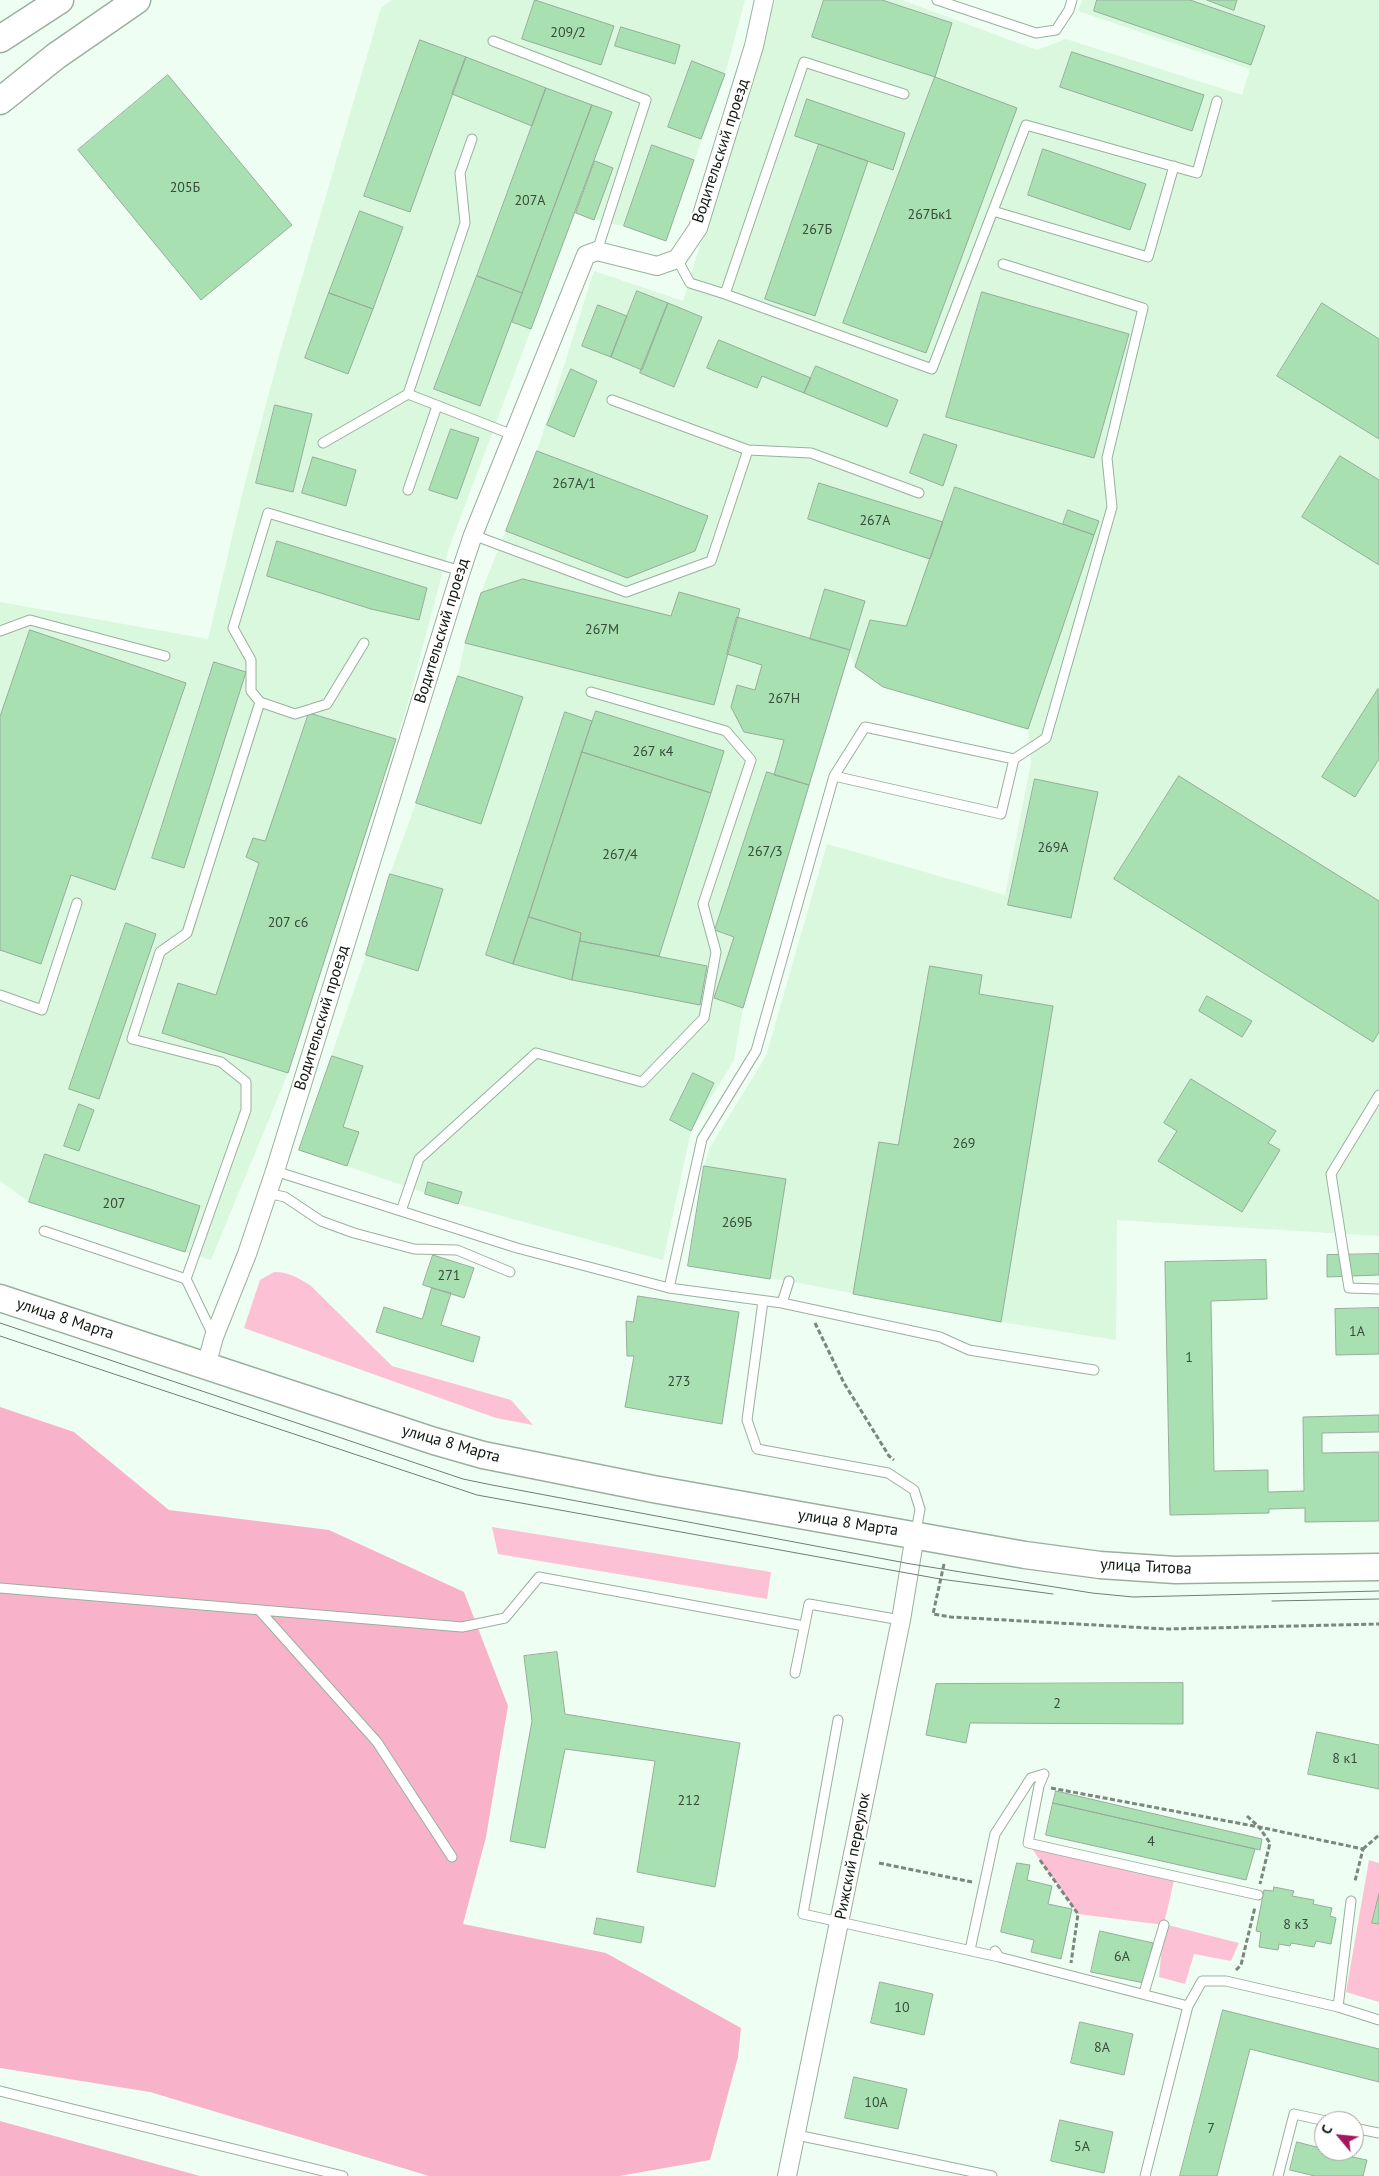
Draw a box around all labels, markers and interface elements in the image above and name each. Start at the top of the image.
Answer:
house number: 209/2 [550,25,586,41]
street label: Водительский проезд [689,76,753,226]
house number: 205Б [170,180,200,196]
house number: 207А [514,193,546,209]
house number: 267Бк1 [908,207,952,223]
house number: 267Б [802,222,832,238]
house number: 267А/1 [552,476,596,492]
house number: 267А [859,513,891,529]
street label: Водительский проезд [411,556,473,706]
house number: 267М [585,622,619,638]
house number: 267Н [768,691,800,707]
house number: 267 к4 [633,744,673,760]
house number: 269А [1037,840,1069,856]
house number: 267/3 [747,844,783,860]
house number: 267/4 [602,847,638,863]
house number: 207 с6 [268,915,308,931]
street label: Водительский проезд [291,943,353,1093]
house number: 269 [953,1136,975,1152]
house number: 207 [103,1196,125,1212]
house number: 269Б [722,1215,752,1231]
house number: 271 [438,1268,460,1284]
street label: улица 8 Марта [14,1294,116,1344]
house number: 1А [1349,1324,1365,1340]
house number: 1 [1185,1350,1193,1366]
house number: 273 [668,1374,690,1390]
street label: улица 8 Марта [400,1421,502,1467]
street label: улица 8 Марта [796,1506,900,1540]
street label: улица Титова [1100,1555,1192,1579]
house number: 2 [1053,1696,1061,1712]
house number: 8 к1 [1332,1751,1358,1767]
street label: Рижский переулок [831,1791,875,1921]
house number: 212 [678,1793,700,1809]
house number: 4 [1147,1834,1155,1850]
house number: 8 к3 [1283,1917,1309,1933]
house number: 6А [1114,1949,1130,1965]
house number: 10 [894,2000,910,2016]
house number: 8А [1094,2040,1110,2056]
house number: 10А [864,2095,888,2111]
north arrow [1314,2111,1364,2161]
house number: 7 [1207,2121,1215,2137]
text: С [1317,2122,1336,2137]
house number: 5А [1074,2139,1090,2155]

